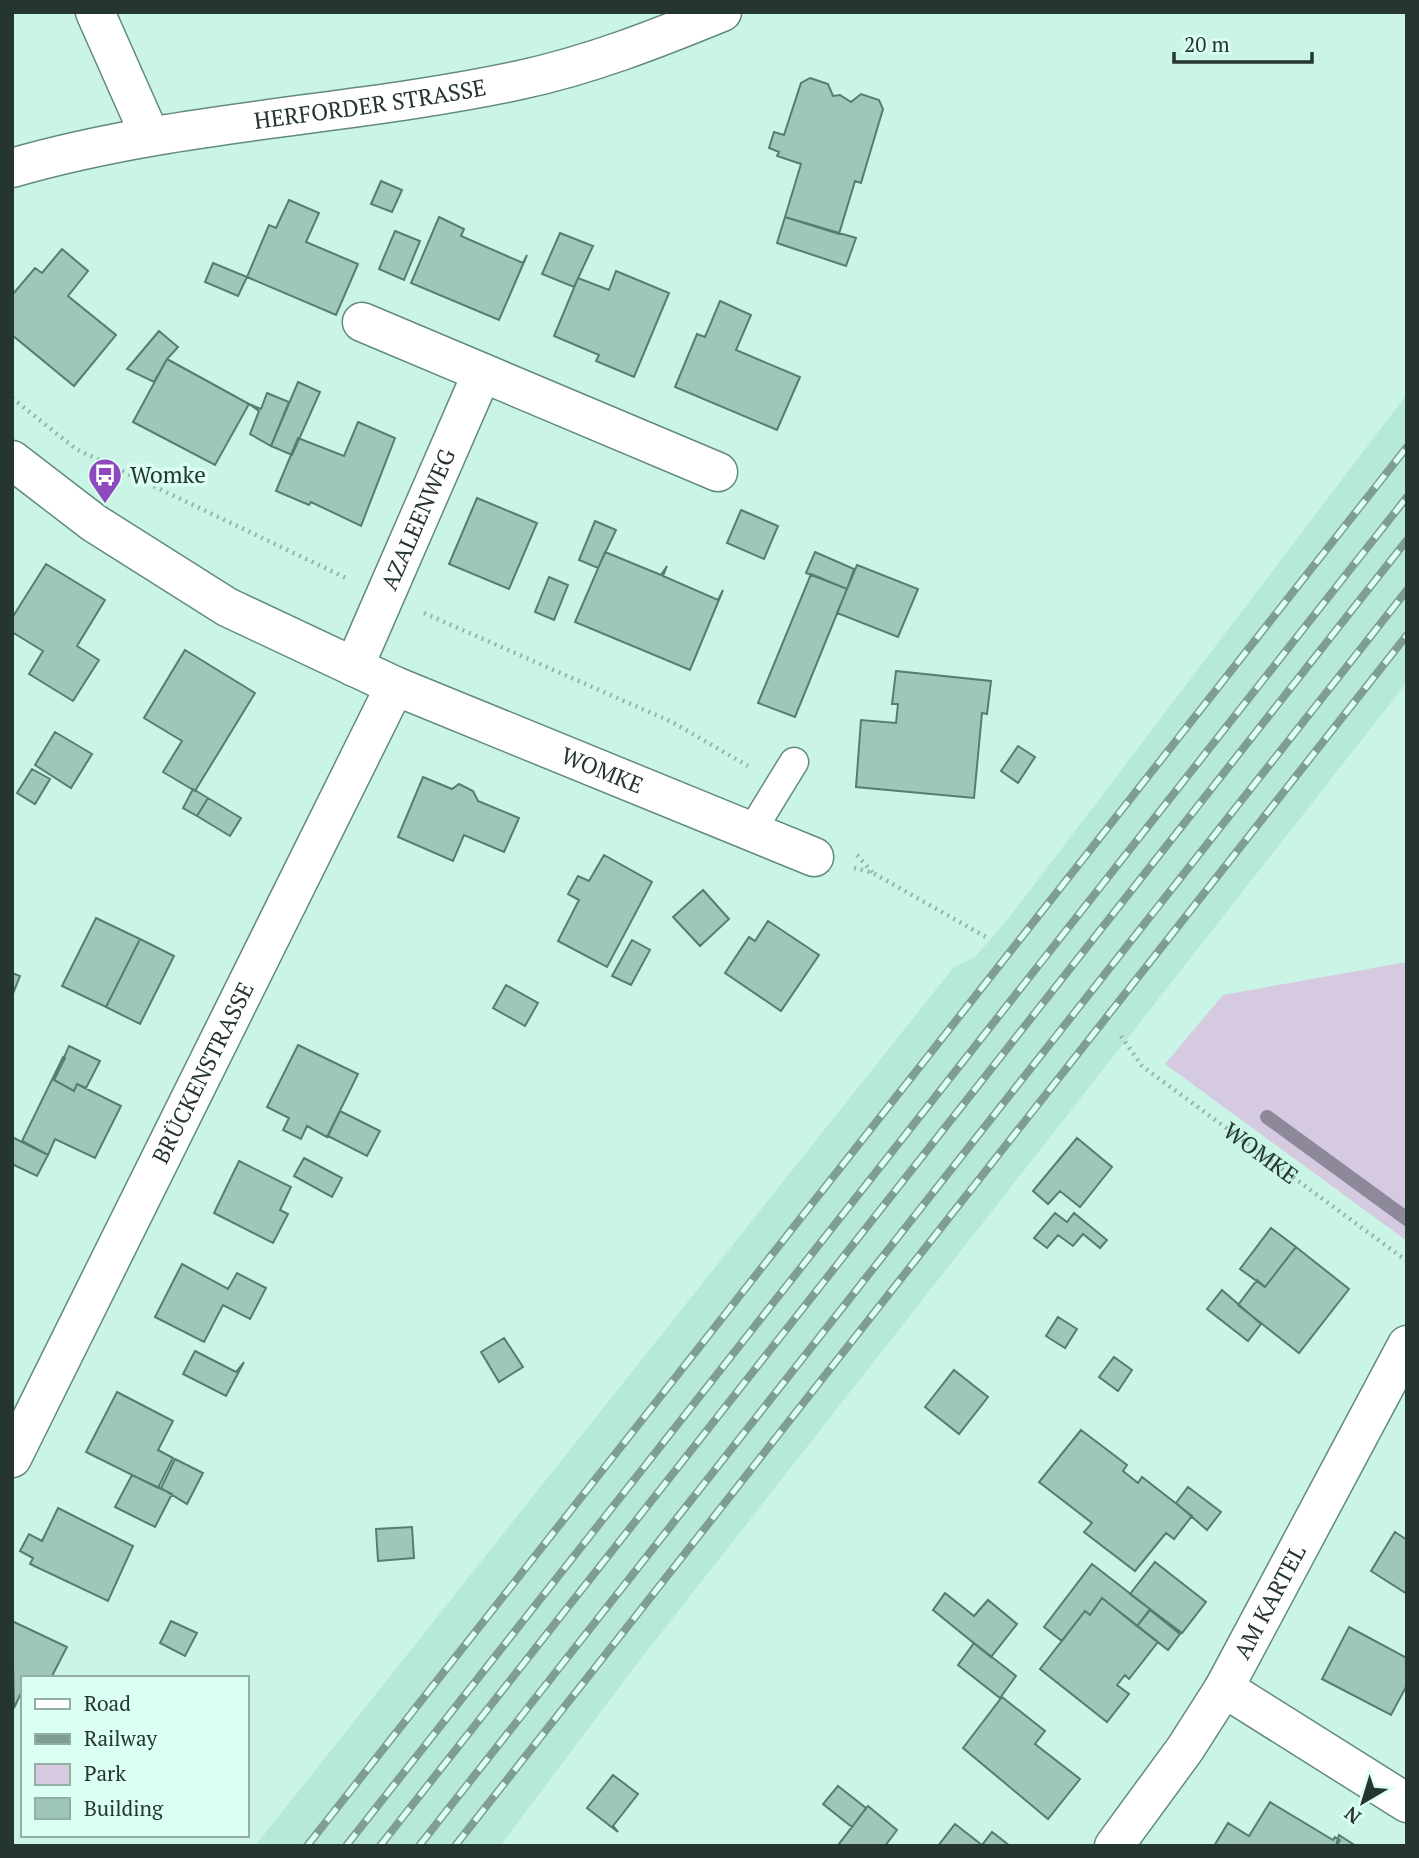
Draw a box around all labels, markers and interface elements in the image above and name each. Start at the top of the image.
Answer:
scale bar [1174,21,1312,65]
text: 20 m [1184,30,1230,58]
street label: HERFORDER STRASSE [252,71,488,136]
street label: AZALEENWEG [373,443,462,595]
bus stop icon: Womke [86,456,124,505]
place label: Womke [130,459,206,490]
street label: WOMKE [557,739,648,801]
street label: BRÜCKENSTRASSE [145,976,261,1169]
street label: WOMKE [1217,1115,1305,1191]
street label: AM KARTEL [1226,1539,1313,1664]
legend [21,1676,248,1837]
text: Road [84,1689,131,1717]
text: Railway [84,1724,158,1752]
text: Park [84,1759,126,1787]
north arrow [1328,1767,1398,1837]
text: Building [84,1794,164,1822]
text: N [1338,1801,1366,1830]

